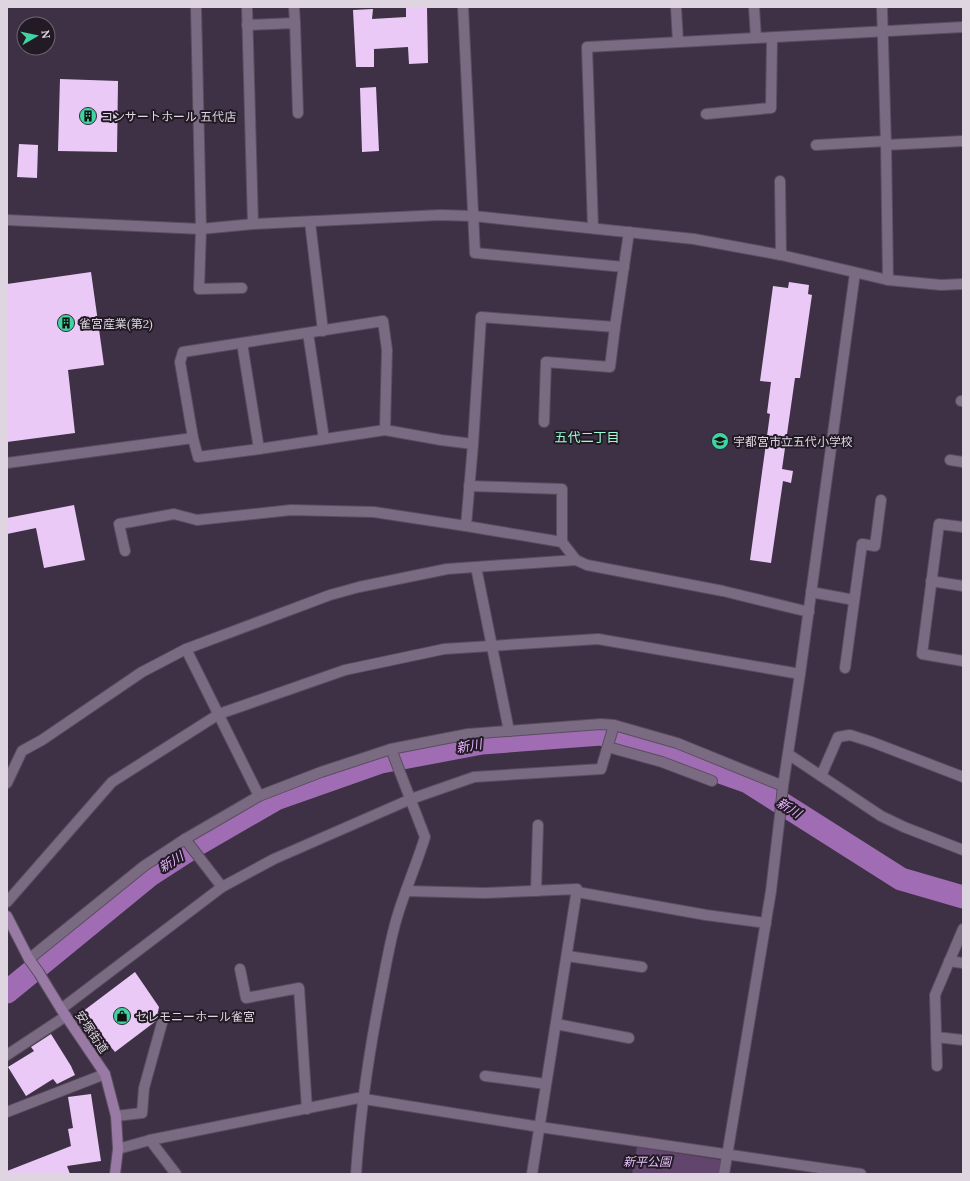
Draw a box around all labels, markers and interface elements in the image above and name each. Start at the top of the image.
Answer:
north arrow [16,16,56,56]
text: N [38,29,54,40]
building icon: コンサートホール 五代店 [78,106,98,126]
place label: コンサートホール 五代店 [101,109,236,124]
building icon: 雀宮産業(第2) [56,313,76,333]
place label: 雀宮産業(第2) [79,316,153,332]
district label: 五代二丁目 [554,429,620,446]
school or university icon: 宇都宮市立五代小学校 [710,431,730,451]
place label: 宇都宮市立五代小学校 [733,434,853,449]
water label: 新川 [455,735,485,757]
water label: 新川 [773,794,806,823]
water label: 新川 [155,847,188,876]
shop icon: セレモニーホール雀宮 [112,1006,132,1026]
street label: 安塚街道 [72,1008,112,1056]
place label: セレモニーホール雀宮 [135,1009,255,1024]
park label: 新平公園 [623,1154,673,1169]

